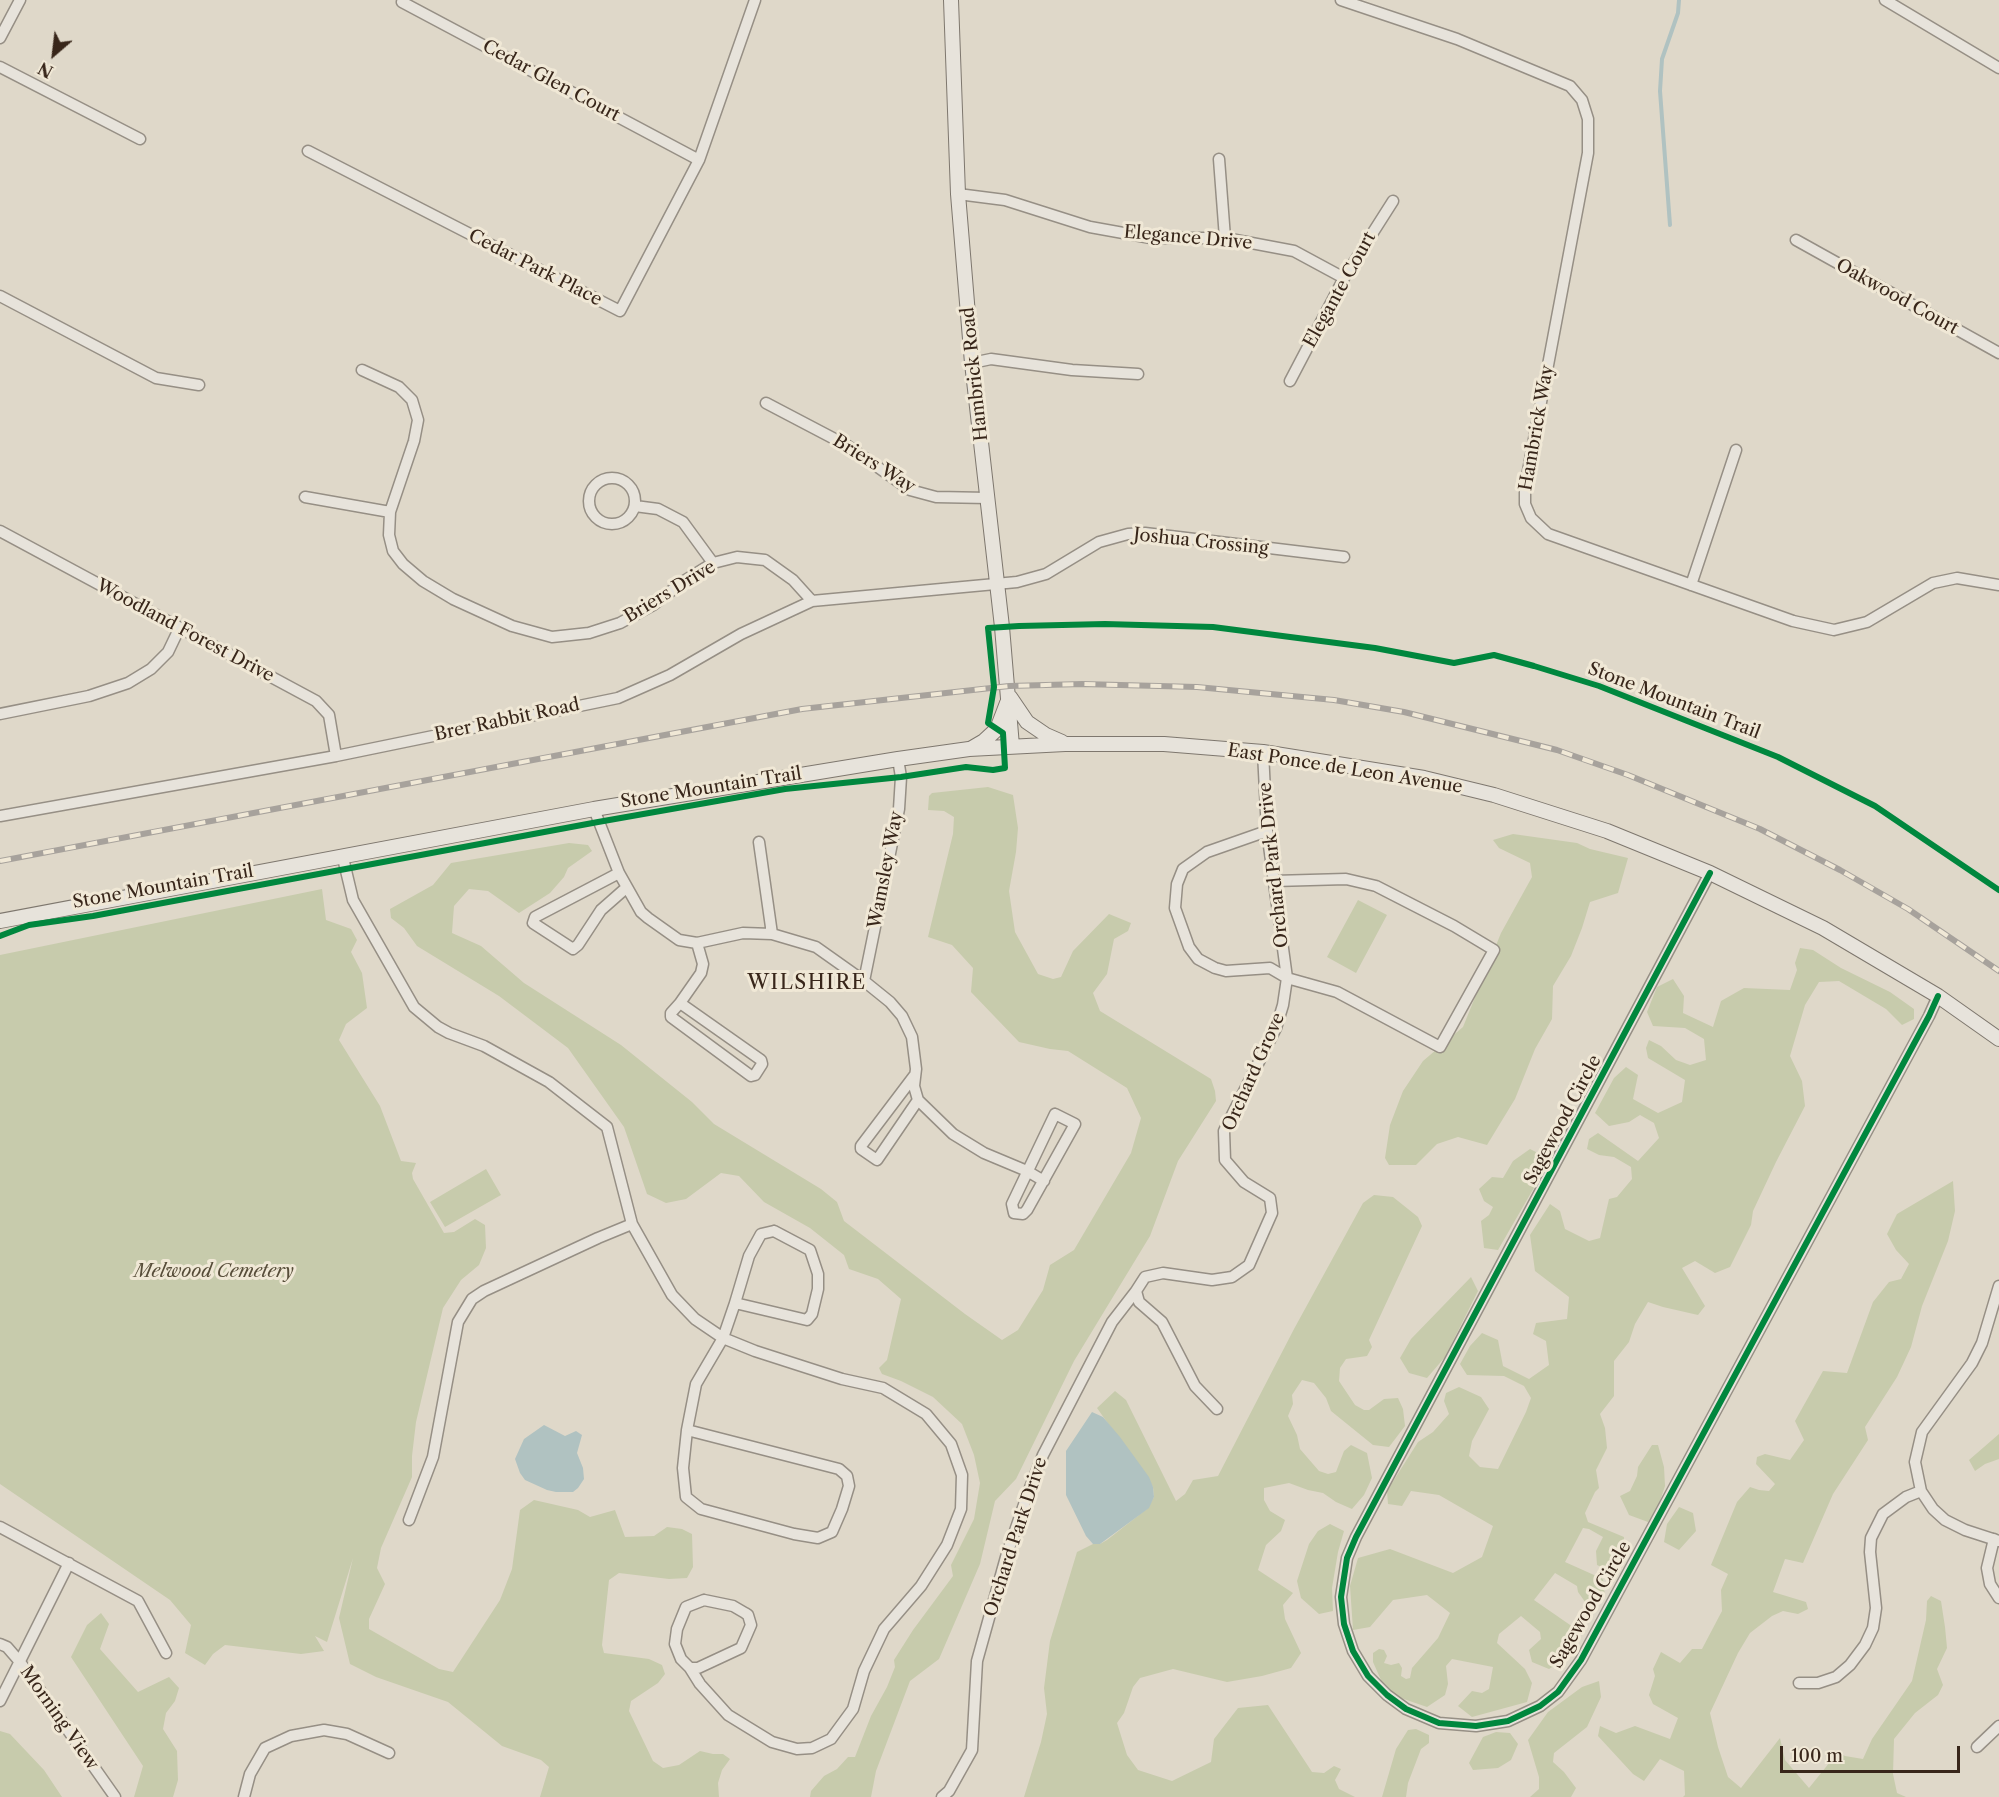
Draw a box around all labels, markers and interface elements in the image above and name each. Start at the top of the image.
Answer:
north arrow [24,24,84,84]
street label: Cedar Glen Court [479,36,623,126]
text: N [35,58,56,82]
street label: Elegance Drive [1123,222,1253,254]
street label: Cedar Park Place [465,225,605,311]
street label: Elegante Court [1299,228,1381,352]
street label: Oakwood Court [1832,254,1962,340]
street label: Hambrick Road [957,306,993,442]
street label: Hambrick Way [1515,363,1559,493]
street label: Briers Way [829,430,919,498]
street label: Joshua Crossing [1132,524,1270,560]
street label: Briers Drive [620,556,720,628]
street label: Woodland Forest Drive [92,575,278,687]
street label: Stone Mountain Trail [1585,658,1763,744]
street label: Brer Rabbit Road [432,694,582,746]
street label: East Ponce de Leon Avenue [1226,740,1464,798]
street label: Stone Mountain Trail [619,763,803,813]
street label: Orchard Park Drive [1255,781,1293,949]
street label: Wamsley Way [864,809,908,931]
street label: Stone Mountain Trail [71,860,255,914]
district label: WILSHIRE [747,971,867,995]
street label: Orchard Grove [1218,1009,1290,1135]
street label: Sagewood Circle [1520,1052,1606,1188]
park label: Melwood Cemetery [134,1261,294,1283]
street label: Orchard Park Drive [980,1455,1052,1619]
street label: Sagewood Circle [1546,1538,1636,1672]
street label: Morning View [15,1662,103,1774]
scale bar [1783,1734,1963,1772]
text: 100 m [1791,1745,1843,1767]

